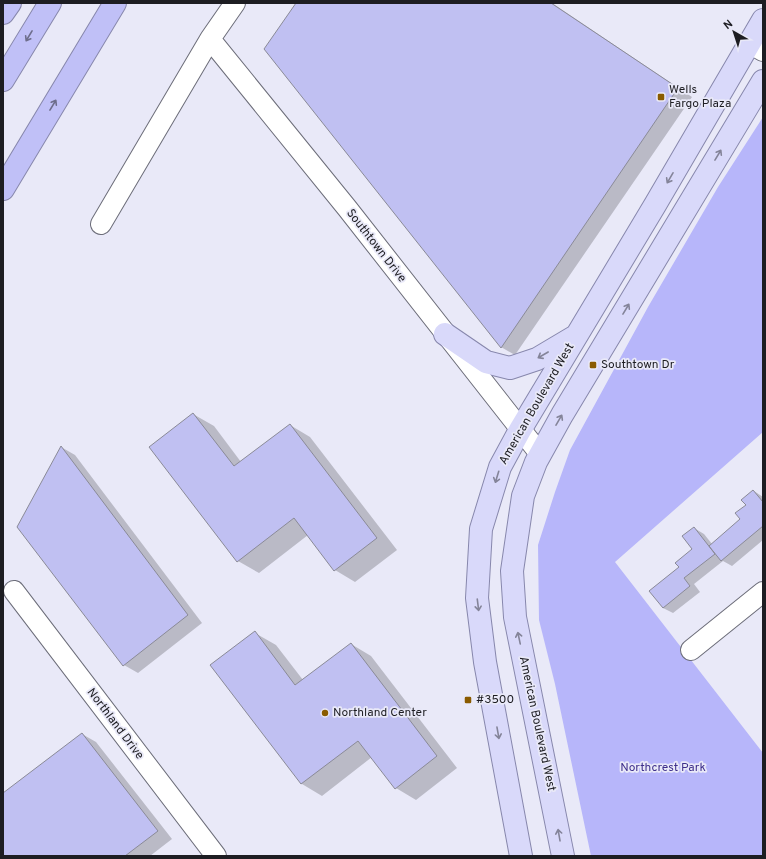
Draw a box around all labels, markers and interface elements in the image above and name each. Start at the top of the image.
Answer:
north arrow [714,12,754,52]
text: N [721,17,736,33]
one-way arrow [25,30,33,42]
place label: Wells Fargo Plaza [669,82,731,112]
marker: Wells Fargo Plaza [656,92,666,102]
one-way arrow [49,99,57,111]
one-way arrow [715,149,723,161]
one-way arrow [666,171,674,183]
street label: Southtown Drive [342,206,410,286]
one-way arrow [622,303,630,315]
street label: American Boulevard West [496,340,578,468]
one-way arrow [537,352,549,360]
place label: Southtown Dr [601,357,675,373]
marker: Southtown Dr [588,360,598,370]
one-way arrow [556,414,563,426]
one-way arrow [493,471,500,484]
one-way arrow [474,598,482,611]
one-way arrow [515,632,523,645]
street label: American Boulevard West [515,655,559,793]
street label: Northland Drive [83,685,147,763]
place label: #3500 [476,692,514,708]
marker: #3500 [463,695,473,705]
place label: Northland Center [333,705,427,721]
marker: Northland Center [320,708,330,718]
one-way arrow [494,726,502,739]
park label: Northcrest Park [620,760,706,776]
one-way arrow [555,829,563,842]

